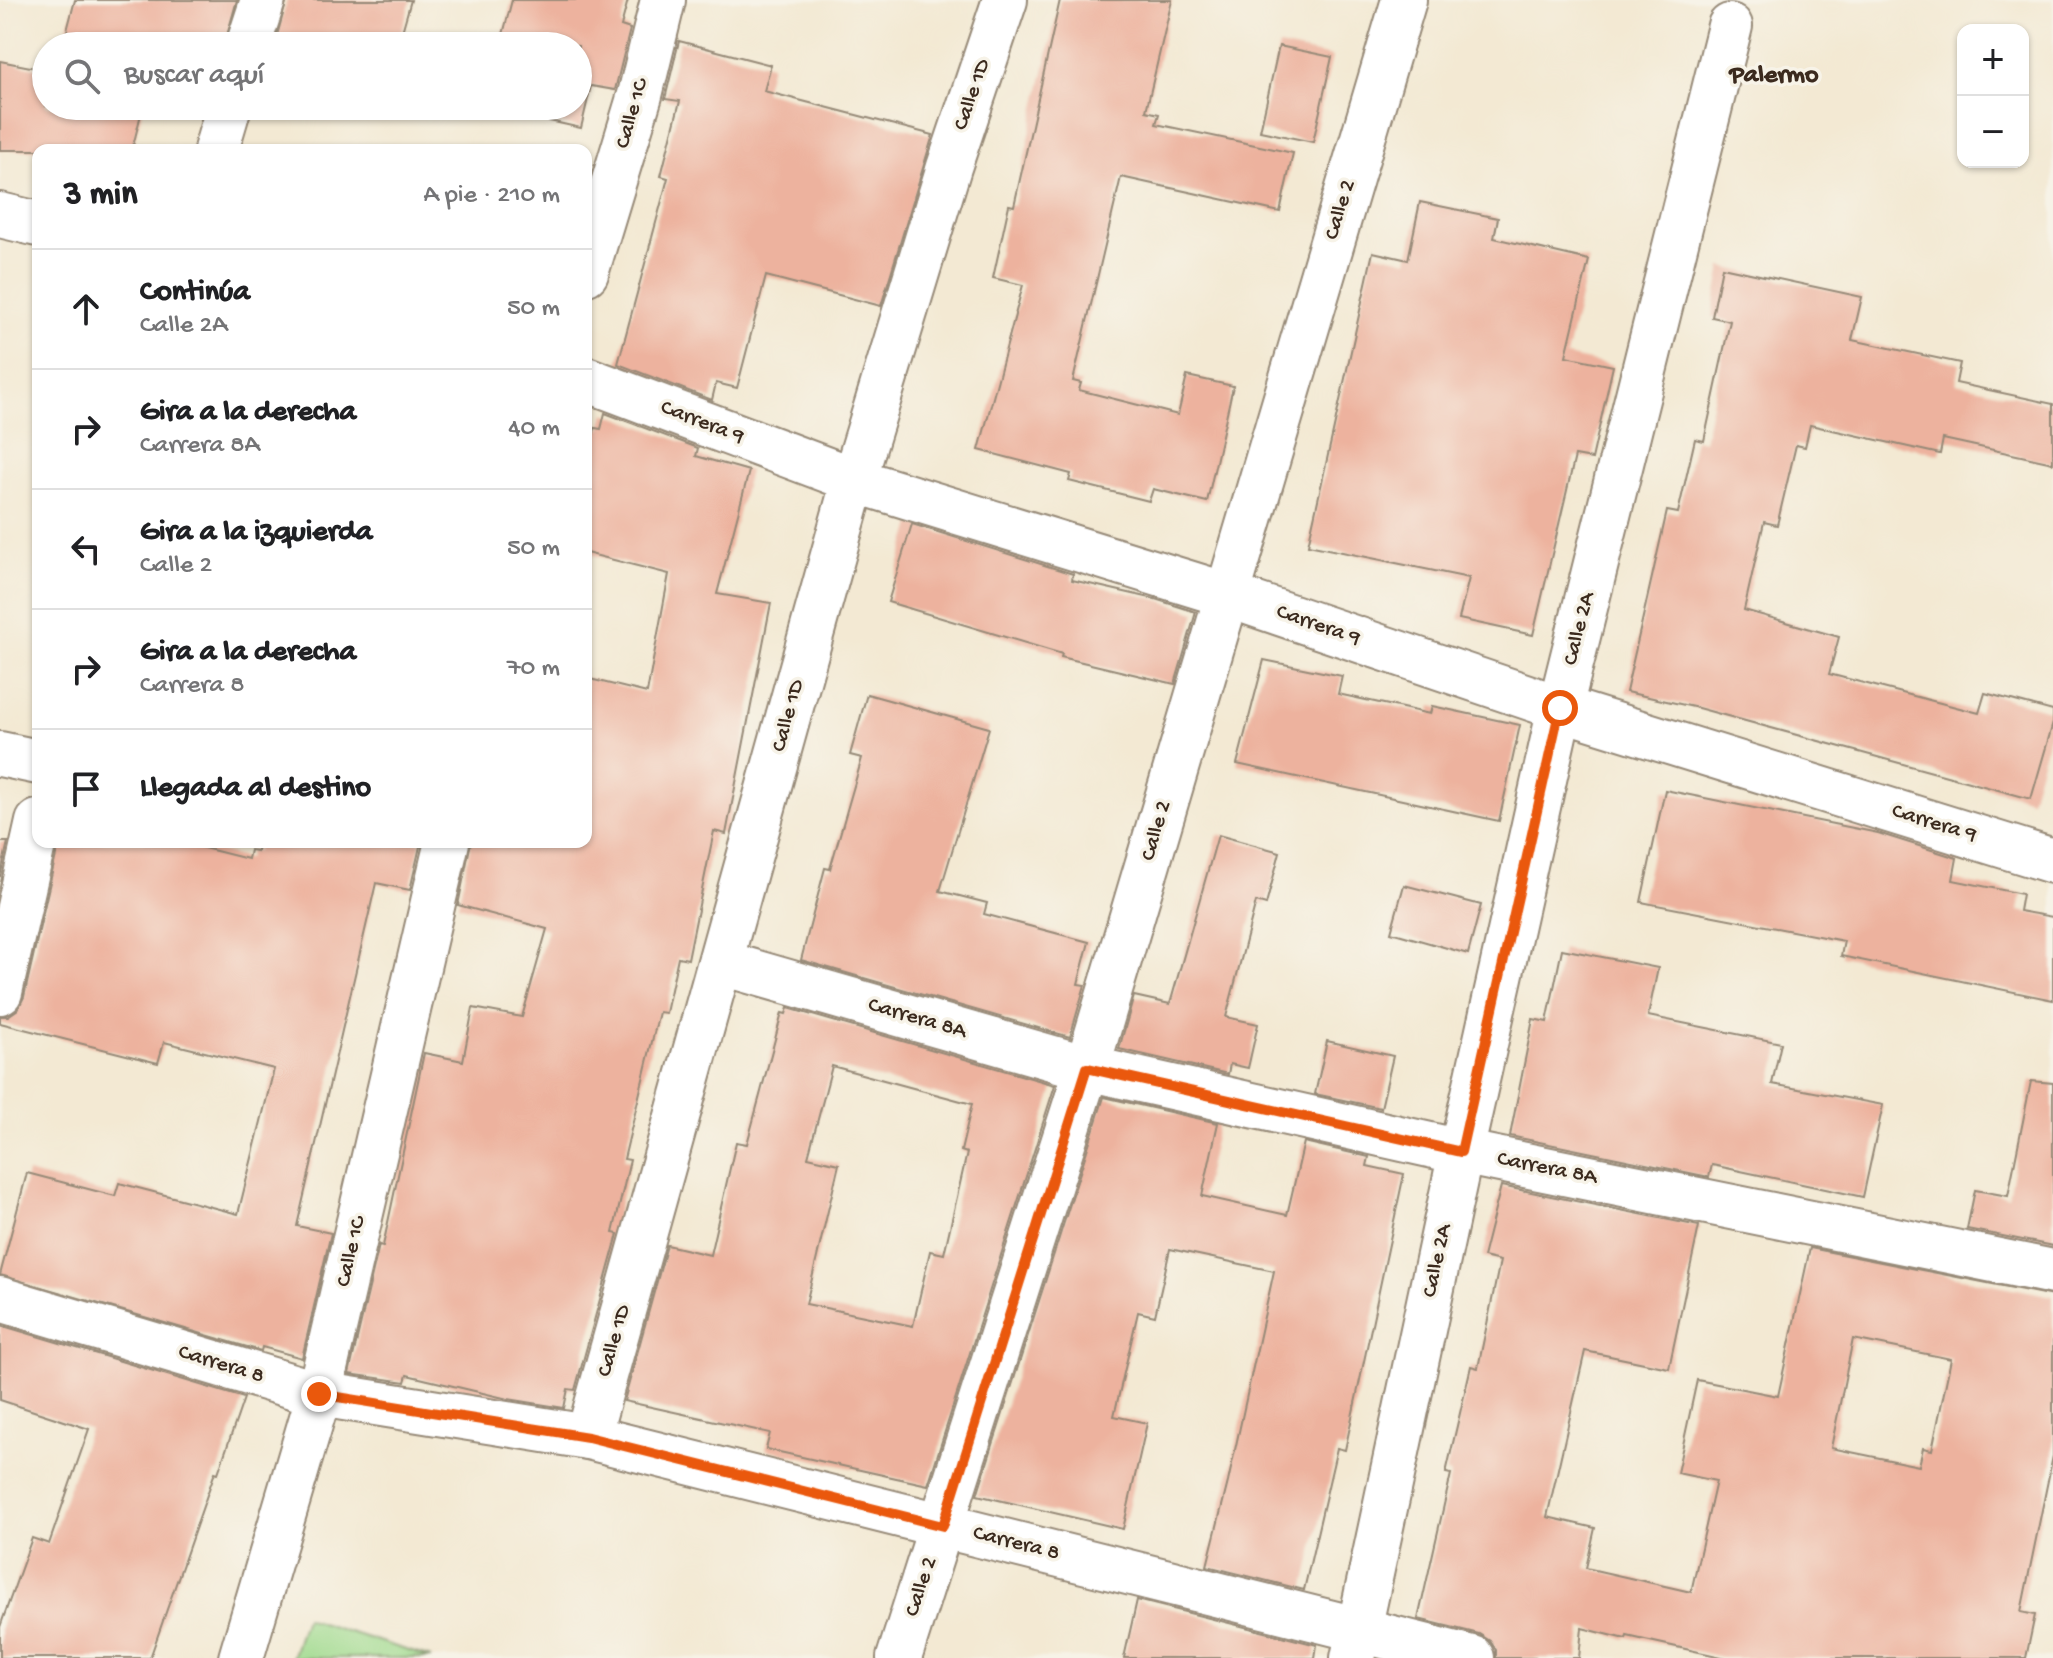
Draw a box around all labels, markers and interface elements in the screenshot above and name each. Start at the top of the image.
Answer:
map controls [1957,24,2029,168]
button: + [1957,24,2029,96]
search box [32,32,592,120]
icon: search [60,54,104,98]
street label: Calle 1D [949,55,997,134]
text: Buscar aquí [124,59,264,94]
district label: Palermo [1727,61,1819,92]
street label: Calle 1C [611,74,656,152]
button: − [1957,96,2029,168]
text: 3 min [64,176,137,216]
street label: Calle 2 [1320,177,1362,243]
text: A pie · 210 m [424,181,560,212]
text: Continúa [140,276,250,311]
icon: ahead [64,287,108,331]
text: 50 m [507,294,560,325]
text: Calle 2A [140,311,228,342]
street label: Carrera 9 [657,395,747,451]
text: Gira a la derecha [140,396,356,431]
icon: right [64,407,108,451]
text: 40 m [508,414,560,445]
text: Carrera 8A [140,431,260,462]
text: Gira a la izquierda [140,516,373,551]
icon: left [64,527,108,571]
text: 50 m [507,534,560,565]
text: Calle 2 [140,551,212,582]
street label: Calle 2A [1558,589,1602,668]
street label: Carrera 9 [1272,599,1364,653]
text: Gira a la derecha [140,636,356,671]
icon: right [64,647,108,691]
text: 70 m [507,654,560,685]
text: Carrera 8 [140,671,244,702]
street label: Calle 1D [767,676,811,755]
route start [1542,690,1578,726]
icon: arrive [64,767,108,811]
text: Llegada al destino [140,772,371,807]
street label: Calle 2 [1136,798,1178,864]
street label: Carrera 9 [1888,799,1980,849]
street label: Carrera 8A [865,993,970,1046]
street label: Carrera 8A [1495,1147,1600,1192]
street label: Calle 1C [331,1212,373,1290]
street label: Calle 2A [1418,1221,1459,1300]
street label: Calle 1D [592,1301,638,1380]
street label: Carrera 8 [175,1340,267,1390]
route end [301,1376,337,1412]
street label: Carrera 8 [970,1521,1062,1567]
street label: Calle 2 [900,1554,944,1620]

